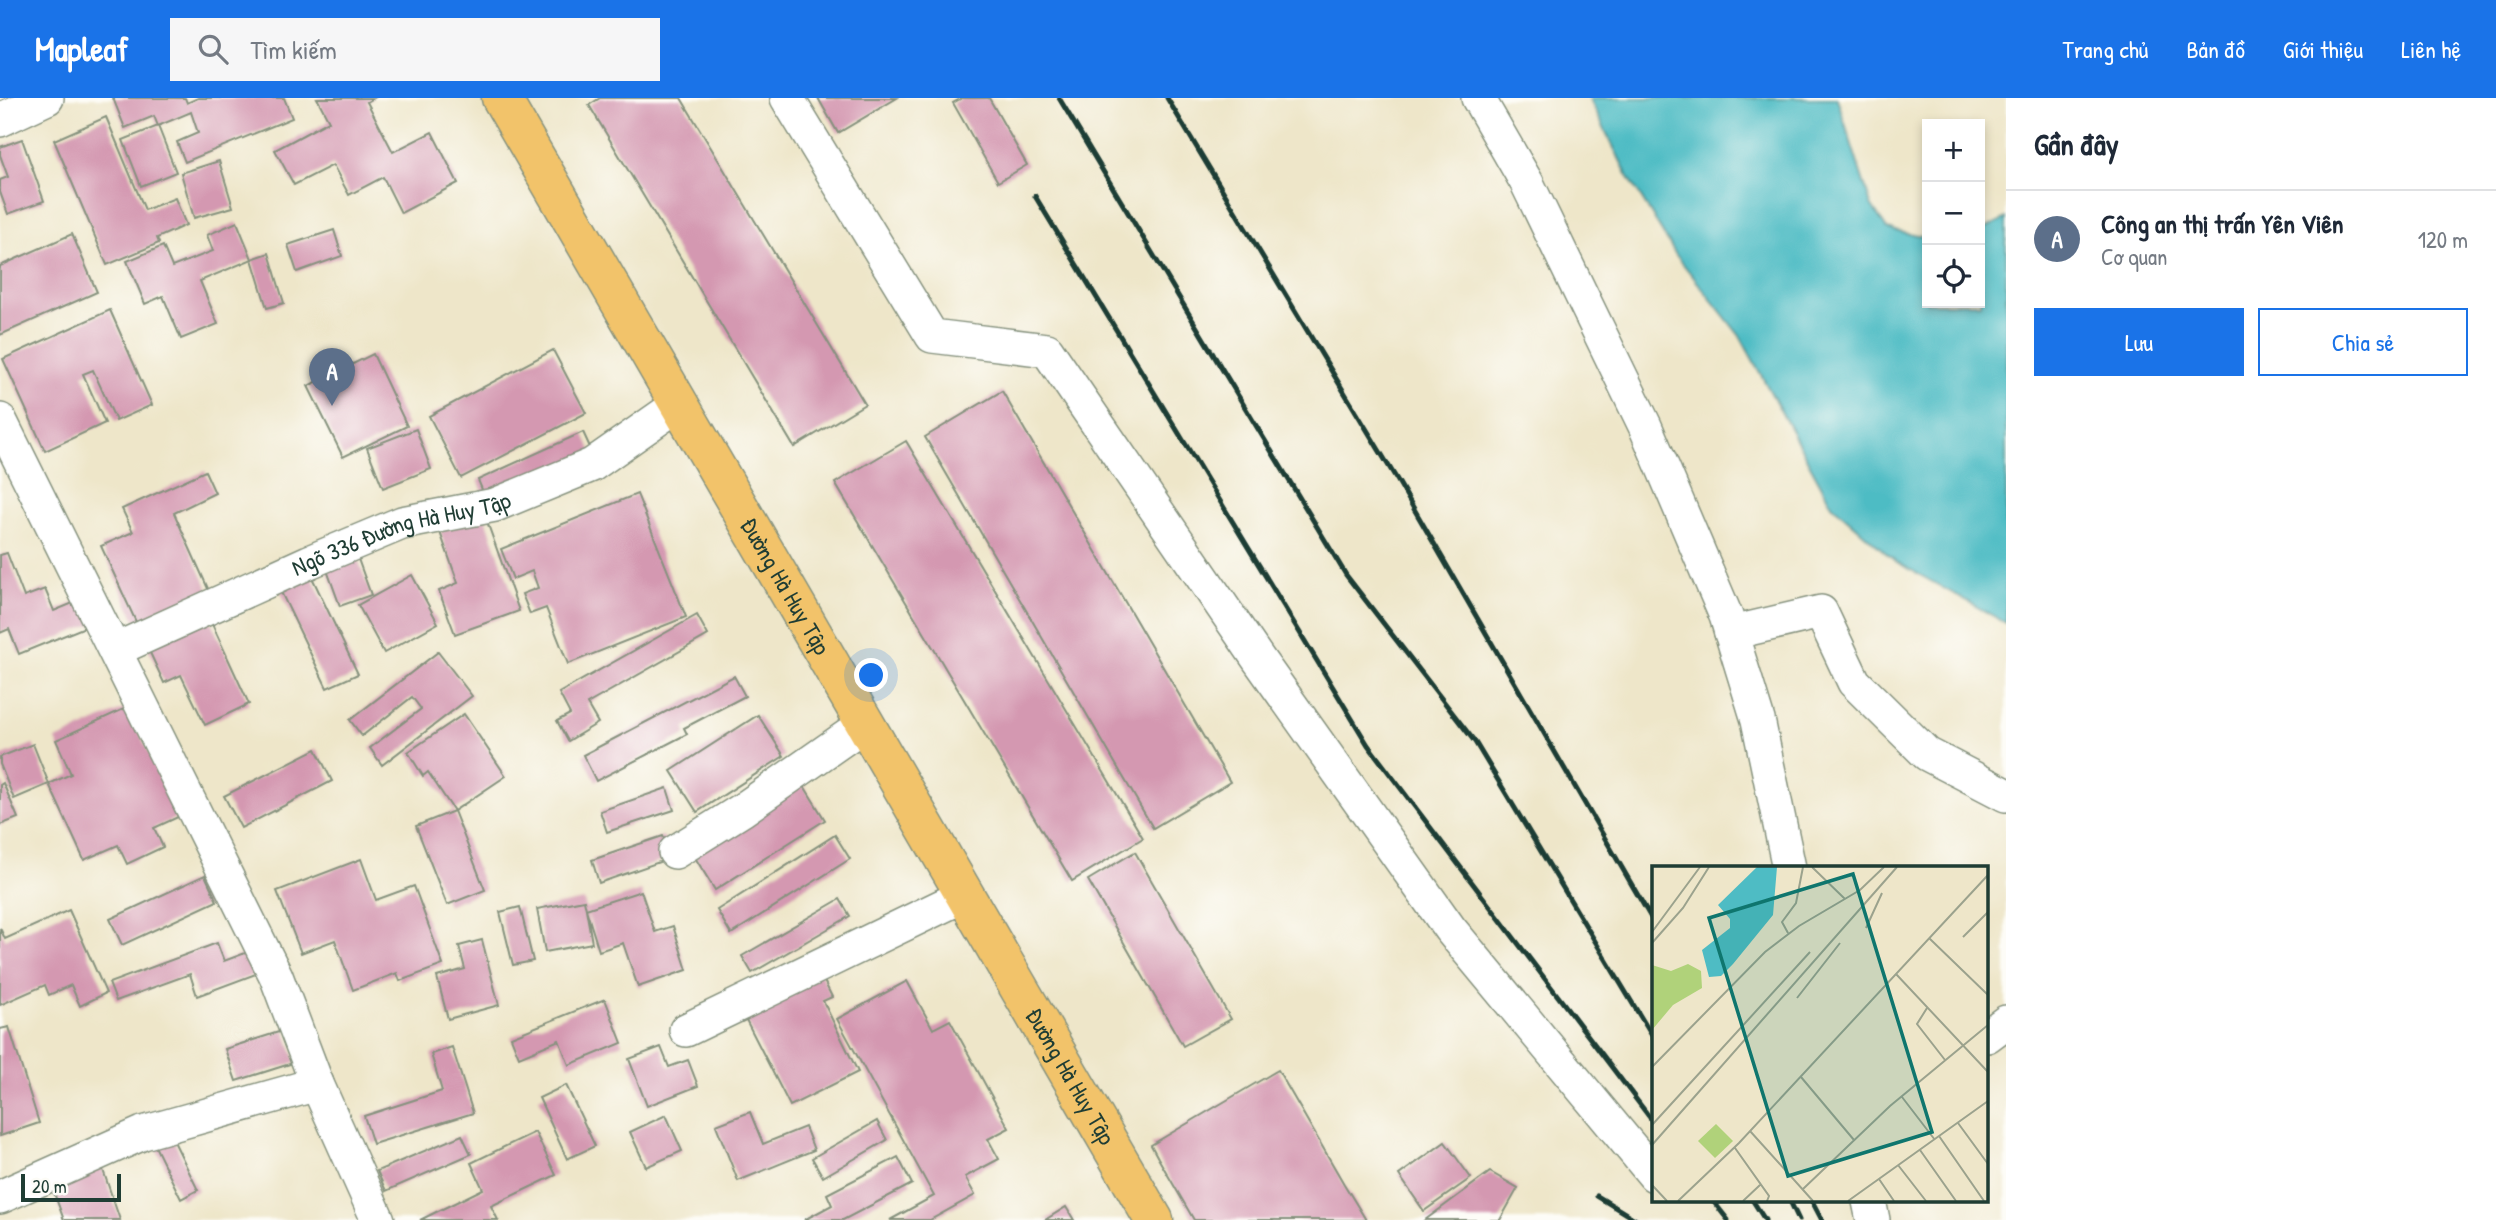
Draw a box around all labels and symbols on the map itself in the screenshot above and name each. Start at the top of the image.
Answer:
pin: A [309,348,355,406]
street label: Ngõ 336 Đường Hà Huy Tập [286,483,515,583]
street label: Đường Hà Huy Tập [734,512,838,660]
your location [854,658,888,692]
inset map [1652,866,1988,1202]
street label: Đường Hà Huy Tập [1019,1002,1124,1150]
scale bar [21,1171,121,1203]

